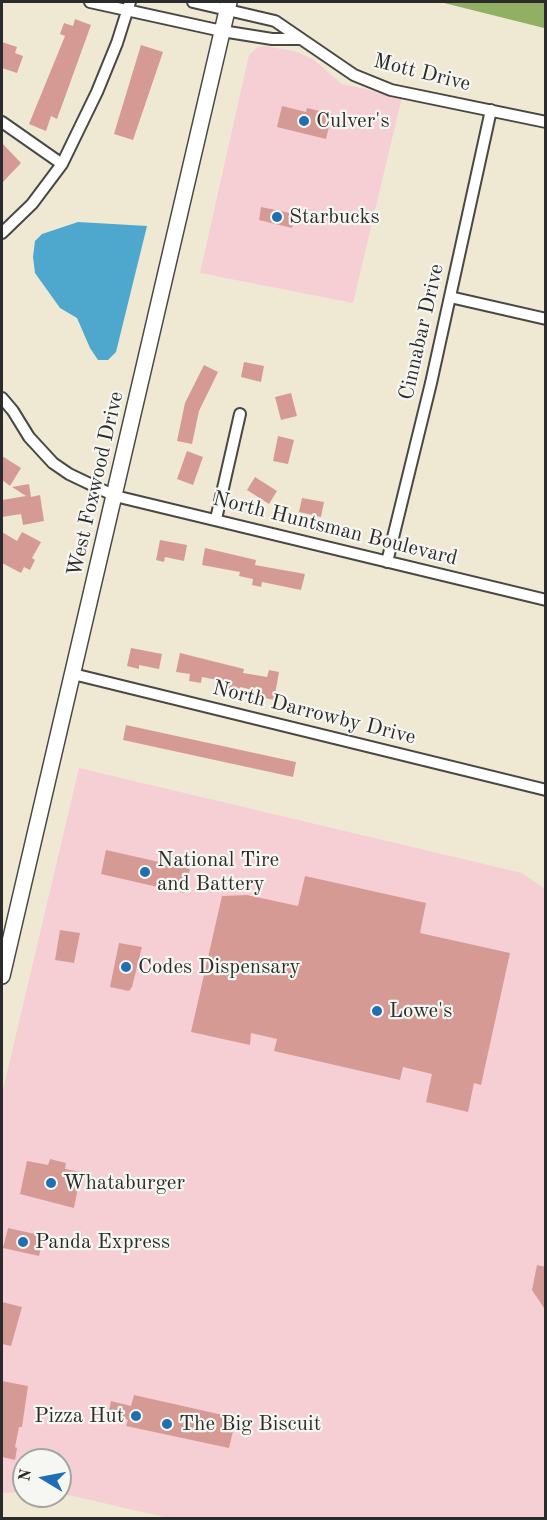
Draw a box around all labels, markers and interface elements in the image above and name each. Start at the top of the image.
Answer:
street label: Mott Drive [371,49,473,97]
place label: Culver's [316,108,389,134]
marker: Culver's [297,114,311,128]
place label: Starbucks [289,204,380,230]
marker: Starbucks [270,210,284,224]
street label: Cinnabar Drive [394,262,450,402]
street label: West Foxwood Drive [62,389,130,579]
street label: North Huntsman Boulevard [210,486,460,572]
street label: North Darrowby Drive [210,676,418,750]
place label: National Tire and Battery [157,847,279,897]
marker: National Tire and Battery [138,865,152,879]
place label: Codes Dispensary [138,954,300,980]
marker: Codes Dispensary [119,960,133,974]
place label: Lowe's [389,998,452,1024]
marker: Lowe's [370,1004,384,1018]
place label: Whataburger [63,1170,185,1196]
marker: Whataburger [44,1176,58,1190]
place label: Panda Express [35,1229,170,1255]
marker: Panda Express [16,1235,30,1249]
place label: Pizza Hut [34,1403,124,1429]
marker: Pizza Hut [129,1409,143,1423]
place label: The Big Biscuit [179,1411,321,1437]
marker: The Big Biscuit [160,1417,174,1431]
north arrow [12,1448,72,1508]
text: N [17,1468,35,1483]

